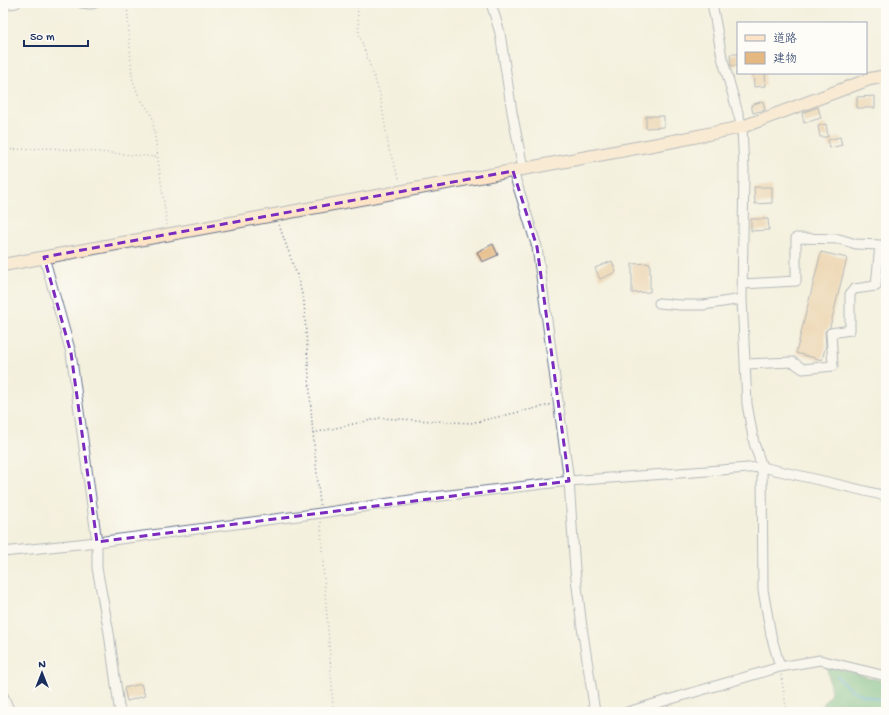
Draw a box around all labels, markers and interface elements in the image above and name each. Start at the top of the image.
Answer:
scale bar [24,22,88,48]
legend [737,22,867,74]
text: 50 m [30,31,55,45]
text: 道路 [773,32,797,47]
text: 建物 [773,52,797,67]
north arrow [22,653,62,693]
text: N [38,659,46,671]

